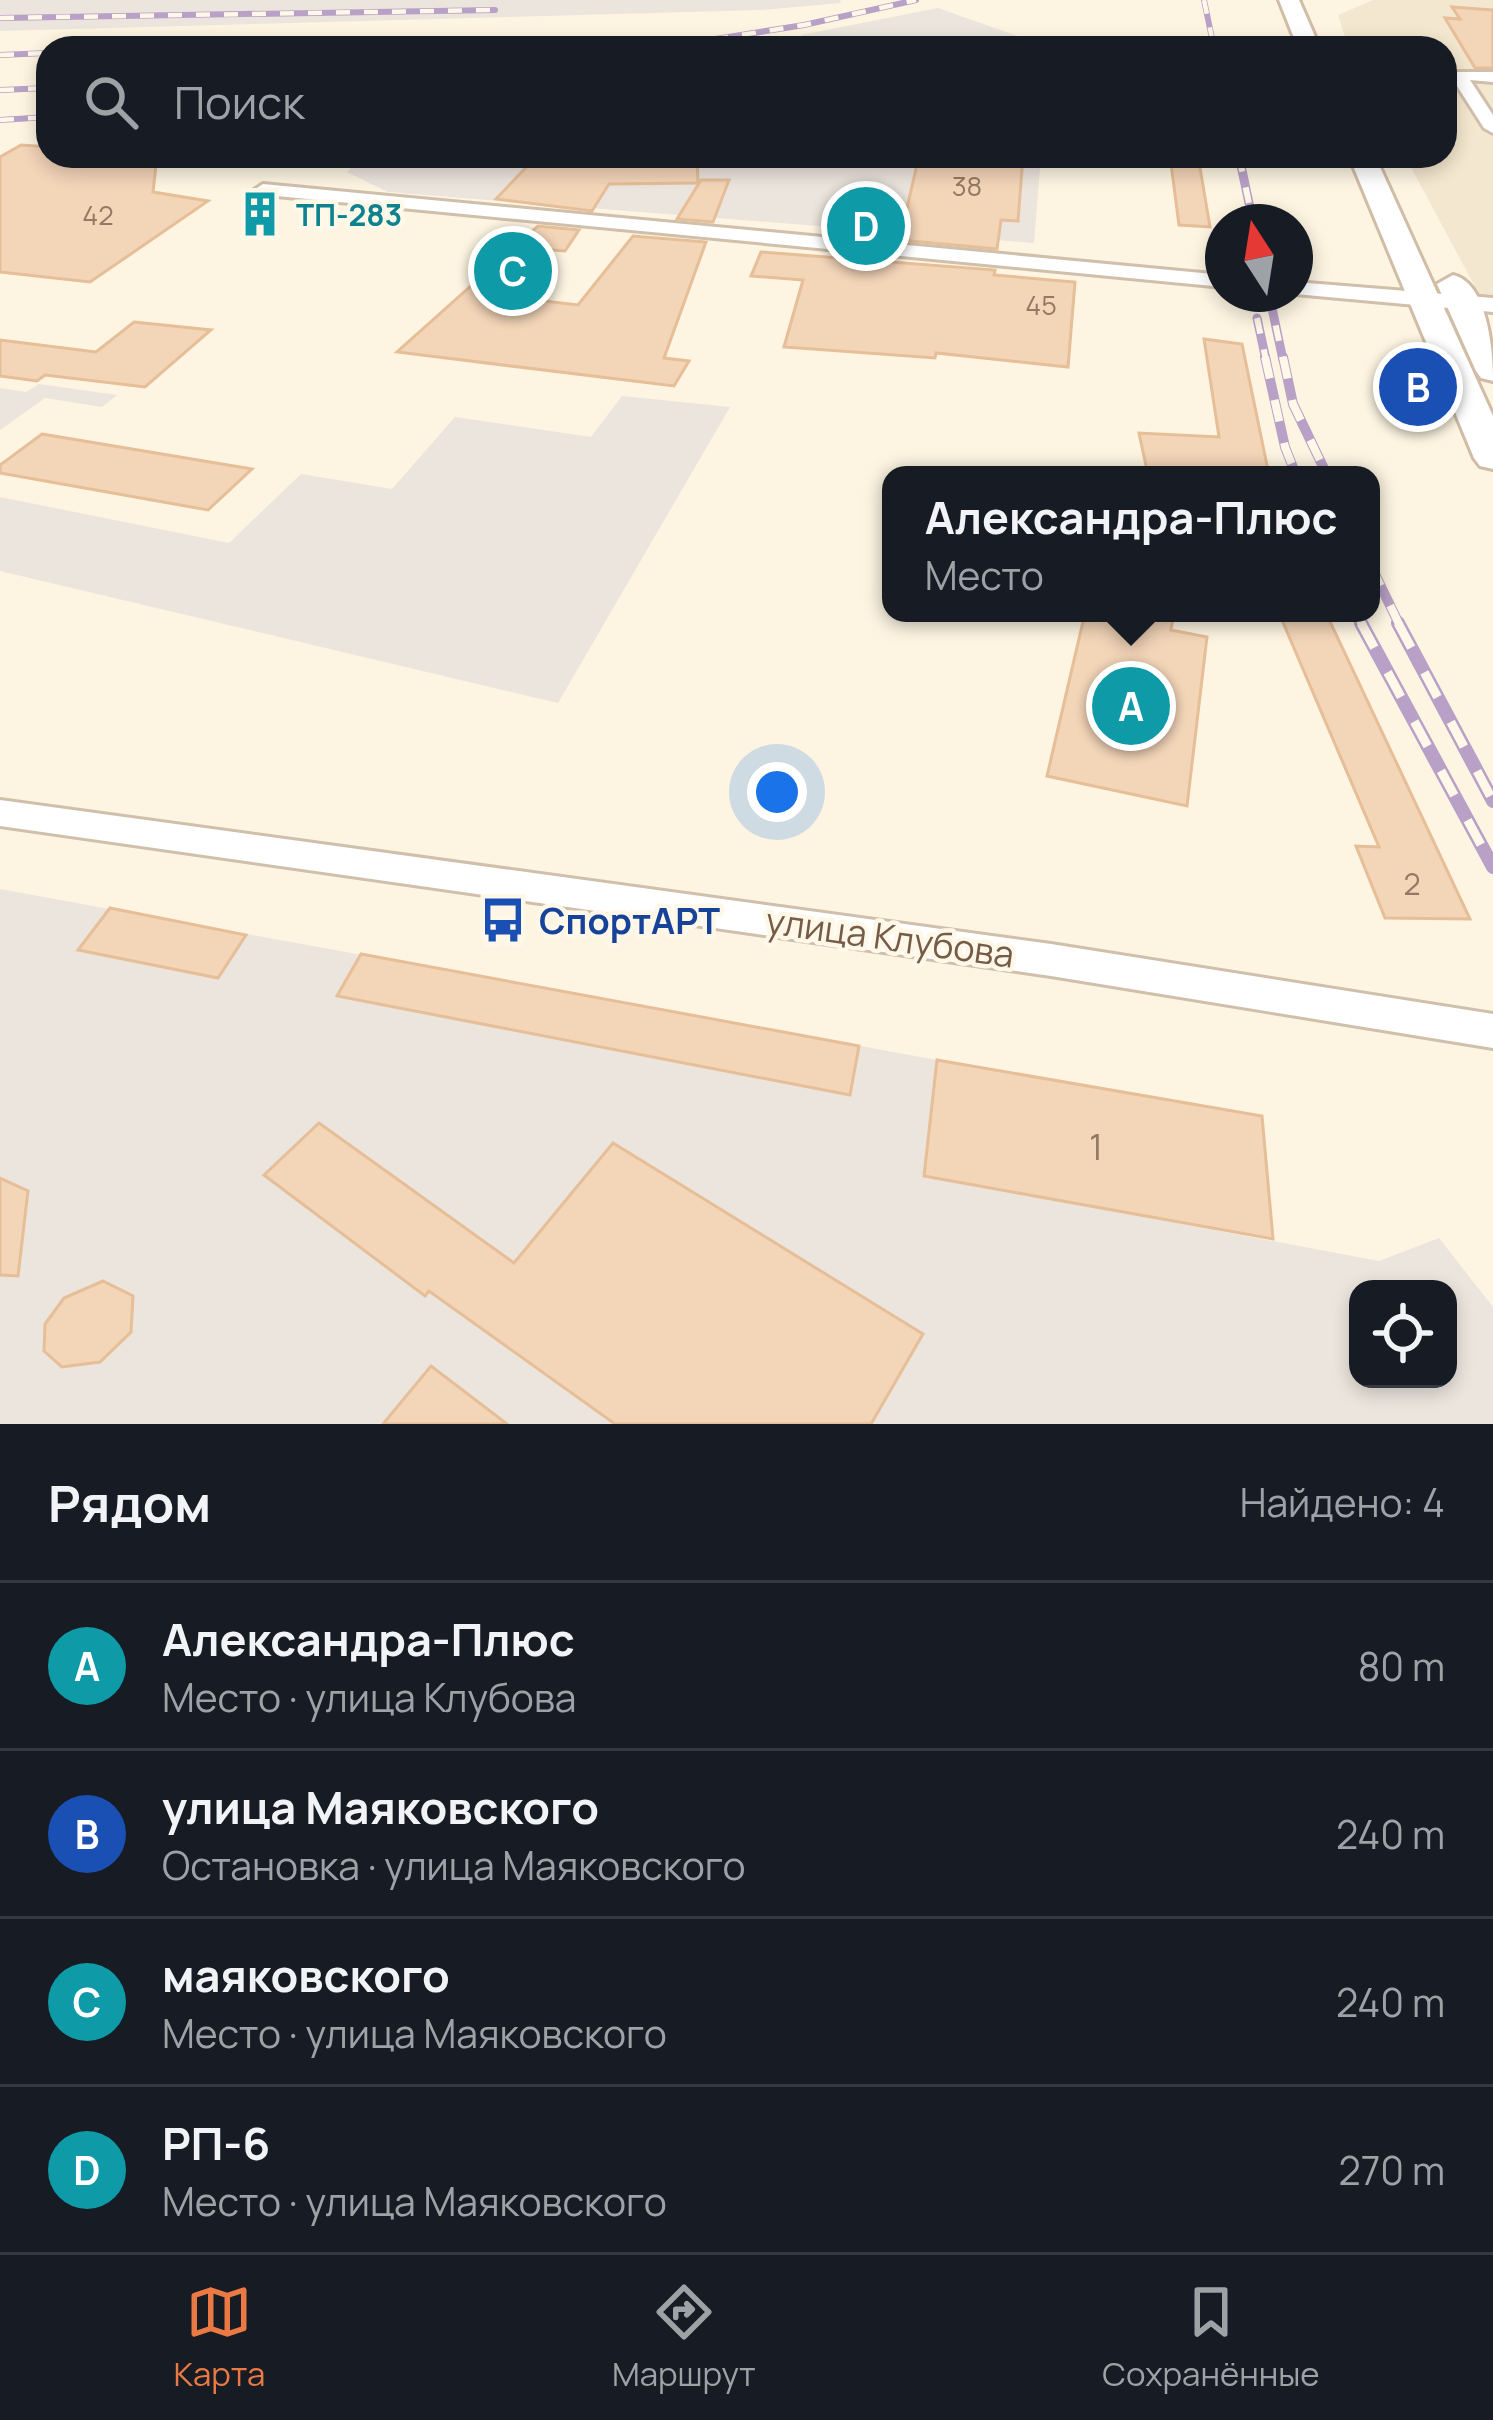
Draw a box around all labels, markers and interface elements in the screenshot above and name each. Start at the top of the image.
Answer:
search box [36,36,1457,168]
icon: search [78,69,144,135]
text: Поиск [174,71,305,133]
house number: 38 [952,167,982,204]
pin: D [827,181,905,271]
building icon: ТП-283 [235,189,285,239]
place label: ТП-283 [296,194,402,235]
house number: 42 [82,196,114,233]
north arrow [1205,204,1313,312]
pin: C [474,226,552,316]
house number: 45 [1025,286,1057,323]
pin: B [1379,342,1457,432]
popup [882,466,1380,622]
text: Александра-Плюс [925,486,1337,548]
text: Место [925,548,1044,602]
pin: A [1092,661,1170,751]
your location [747,762,807,822]
house number: 2 [1403,863,1421,904]
bus stop icon: СпортАРТ [478,895,528,945]
street label: улица Клубова [763,895,1017,979]
place label: СпортАРТ [539,896,720,945]
house number: 1 [1089,1122,1103,1171]
map controls [1349,1280,1457,1388]
button: locate [1349,1280,1457,1388]
text: Рядом [48,1468,211,1537]
text: Найдено: 4 [1240,1475,1445,1529]
text: Александра-Плюс [162,1608,575,1670]
text: A [74,1639,100,1693]
text: 80 m [1358,1639,1445,1693]
text: Место · улица Клубова [162,1670,576,1724]
text: улица Маяковского [162,1776,599,1838]
text: B [75,1807,99,1861]
text: 240 m [1336,1807,1445,1861]
text: Остановка · улица Маяковского [162,1838,746,1892]
text: маяковского [162,1944,450,2006]
text: C [73,1975,101,2029]
text: 240 m [1336,1975,1445,2029]
text: Место · улица Маяковского [162,2006,667,2060]
text: РП-6 [162,2112,270,2174]
text: D [73,2143,101,2197]
text: 270 m [1339,2143,1445,2197]
text: Место · улица Маяковского [162,2174,667,2228]
tab: Карта [173,2279,265,2396]
tab: Маршрут [612,2279,756,2396]
tab: Сохранённые [1102,2279,1320,2396]

